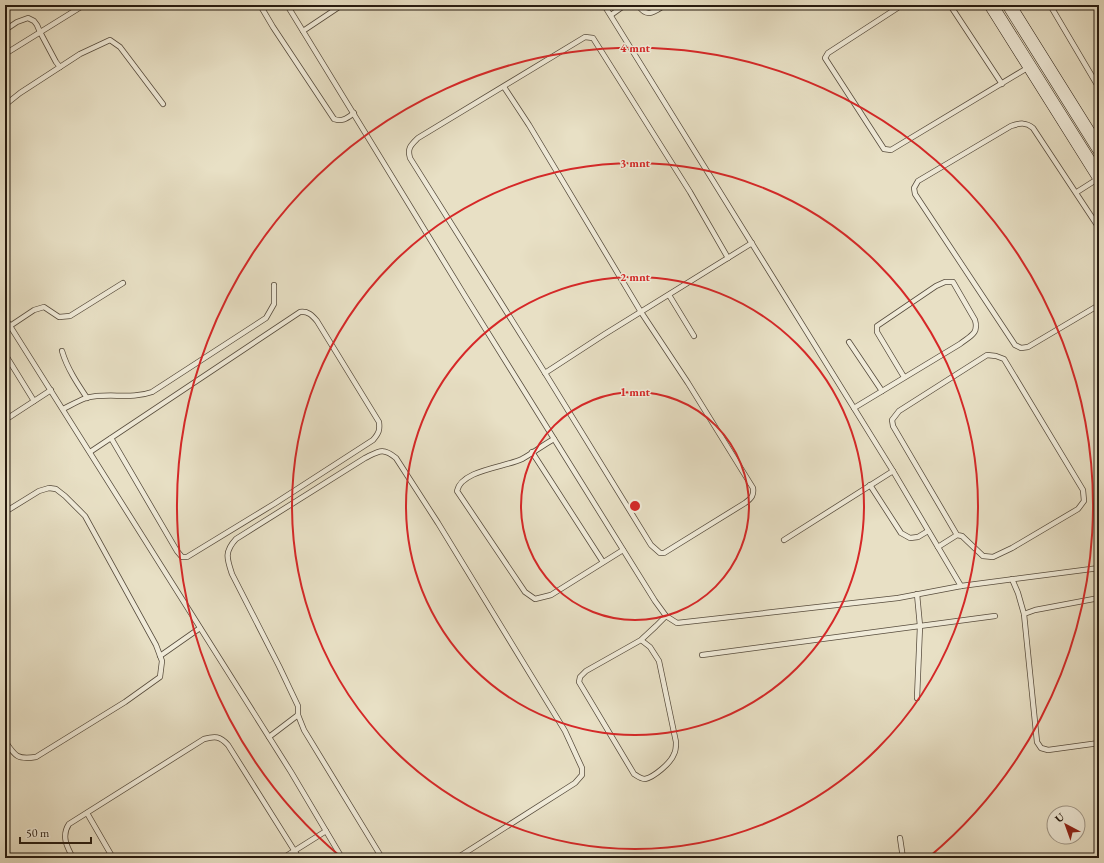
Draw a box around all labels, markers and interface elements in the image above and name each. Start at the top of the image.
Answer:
text: 4 mnt [620,40,650,56]
text: 3 mnt [620,155,650,171]
text: 2 mnt [620,269,650,285]
text: 1 mnt [620,384,650,400]
centre of rings [628,499,642,513]
north arrow [1046,805,1086,845]
text: U [1052,809,1068,825]
scale bar [20,819,91,845]
text: 50 m [26,825,50,841]

